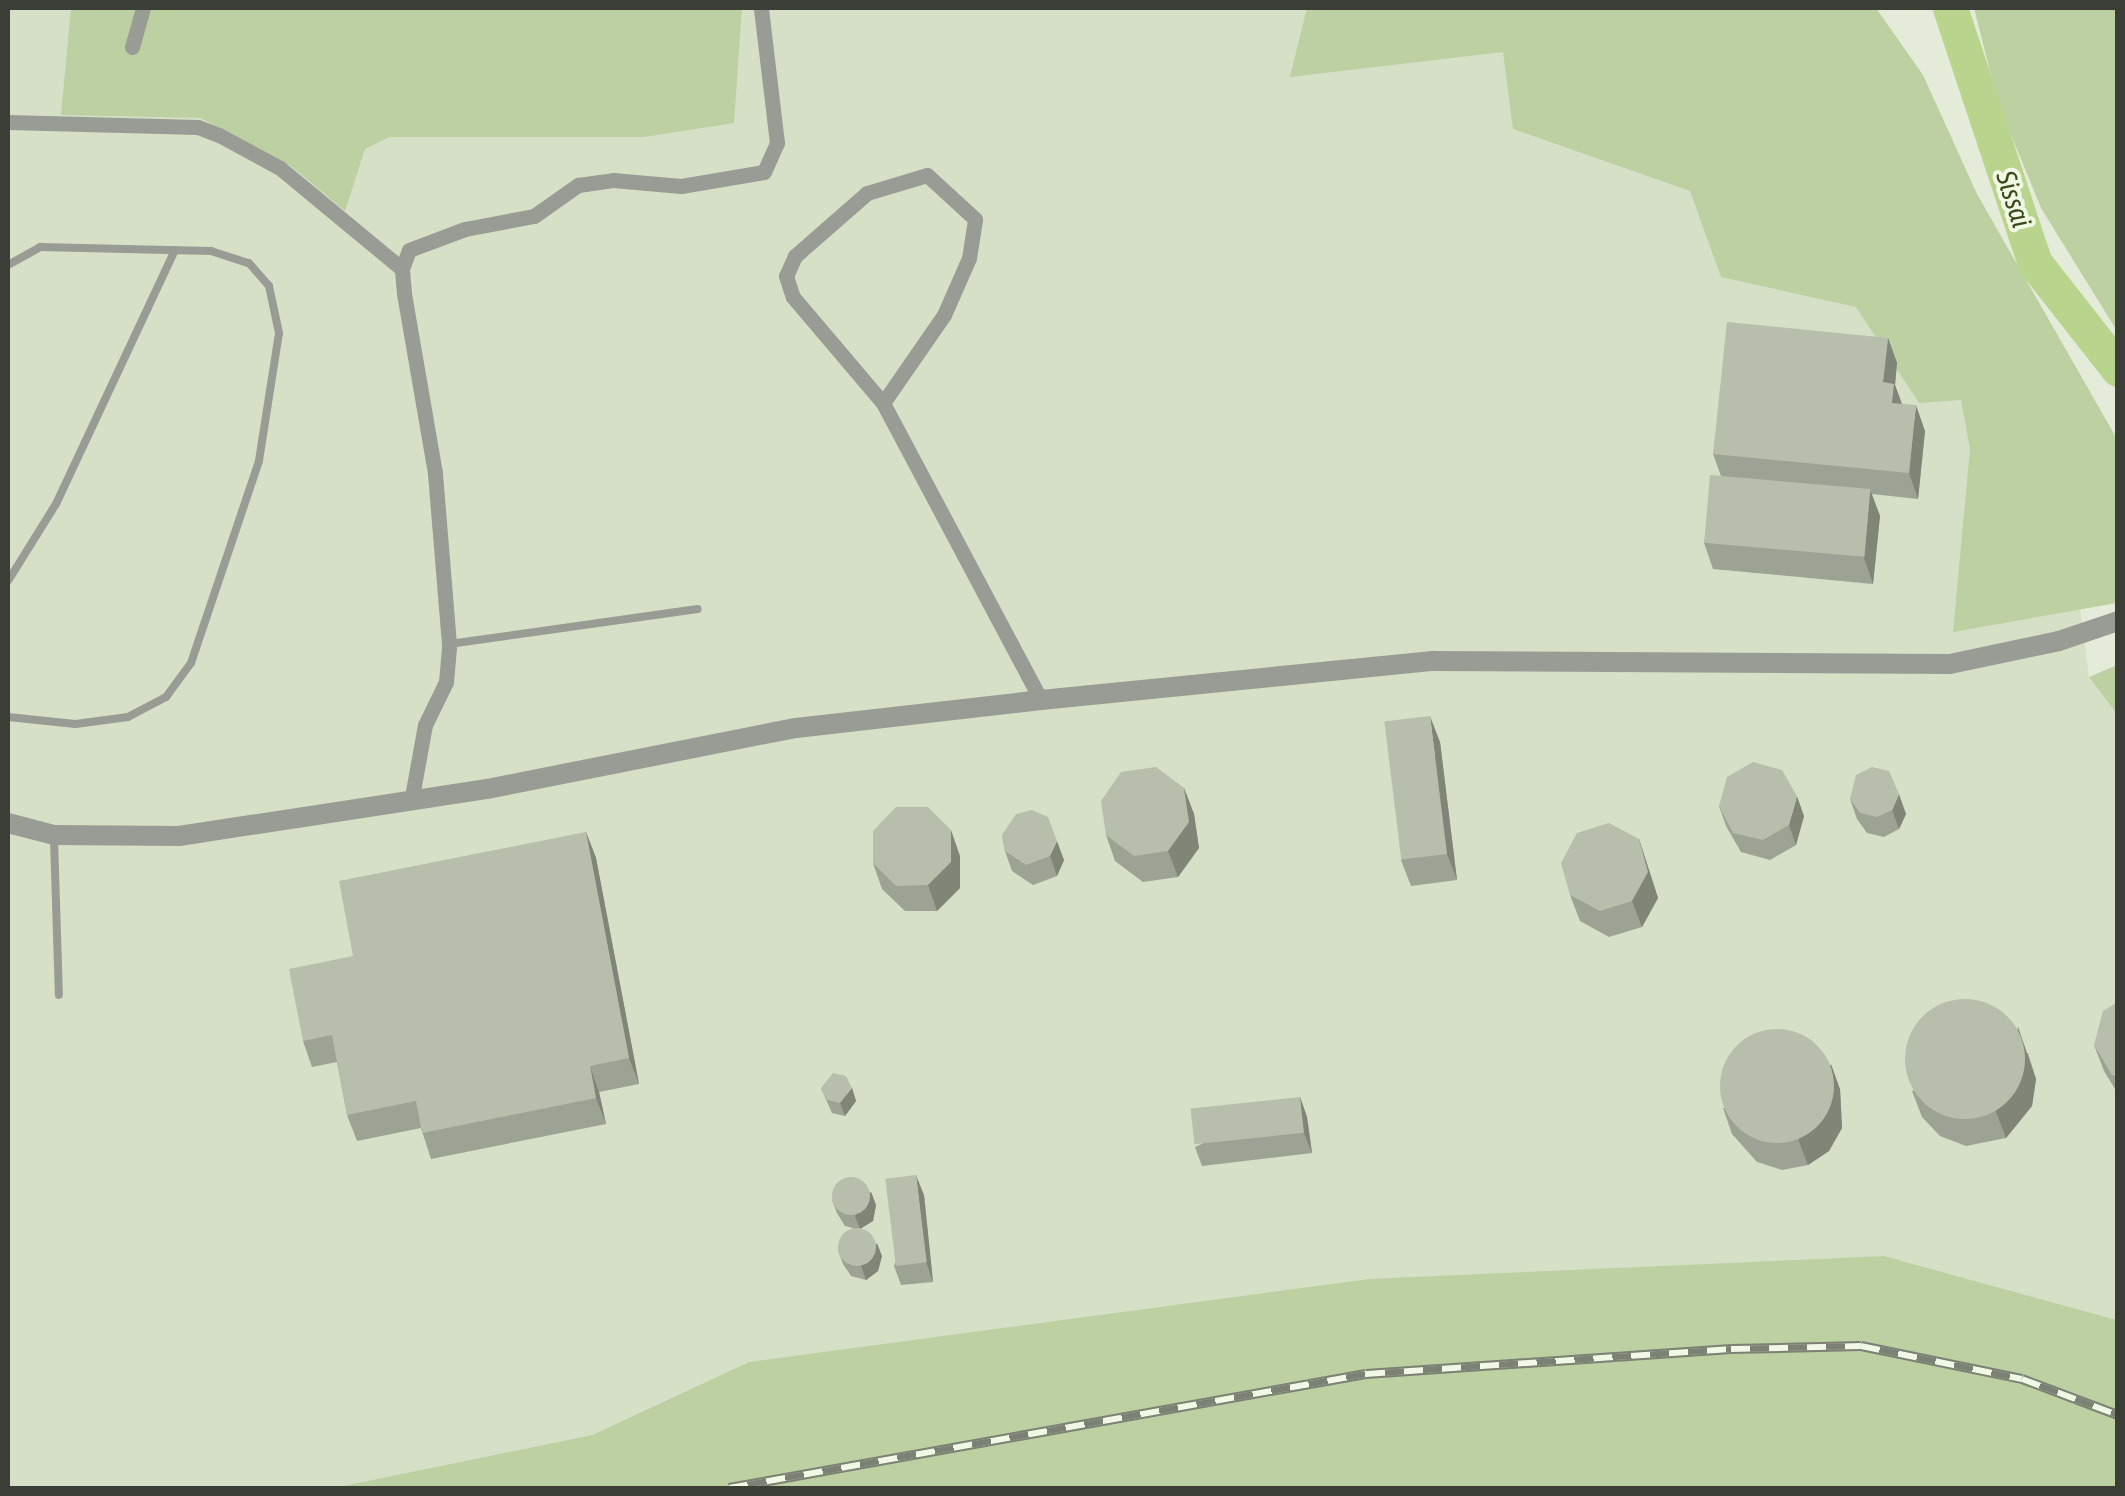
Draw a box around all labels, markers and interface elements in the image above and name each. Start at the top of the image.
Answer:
water label: Sissai [1989,166,2039,232]

